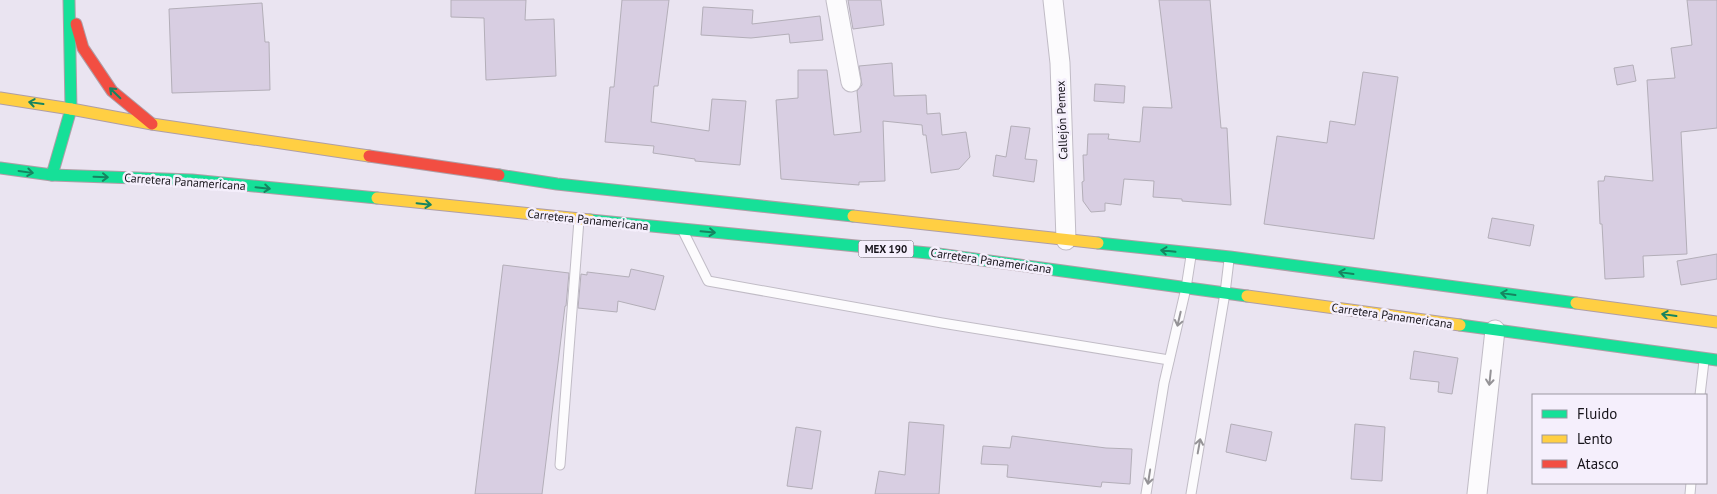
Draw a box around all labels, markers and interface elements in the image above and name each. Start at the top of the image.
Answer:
street label: Callejón Pemex [1053,80,1070,160]
one-way arrow [109,87,121,99]
one-way arrow [28,98,44,108]
one-way arrow [18,167,34,177]
street label: Carretera Panamericana [124,170,246,193]
one-way arrow [92,173,108,182]
one-way arrow [254,183,270,192]
one-way arrow [416,199,432,209]
street label: Carretera Panamericana [527,206,649,233]
one-way arrow [700,227,716,237]
road number: MEX 190 [858,240,914,258]
street label: Carretera Panamericana [930,245,1053,276]
one-way arrow [1160,246,1176,256]
one-way arrow [1339,268,1355,278]
one-way arrow [1500,289,1516,299]
street label: Carretera Panamericana [1331,300,1454,331]
one-way arrow [1174,310,1183,326]
one-way arrow [1661,310,1677,320]
one-way arrow [1485,370,1495,386]
legend [1532,394,1707,484]
text: Fluido [1577,404,1617,423]
text: Lento [1577,429,1613,448]
one-way arrow [1195,438,1205,454]
text: Atasco [1577,454,1619,473]
one-way arrow [1143,468,1153,484]

